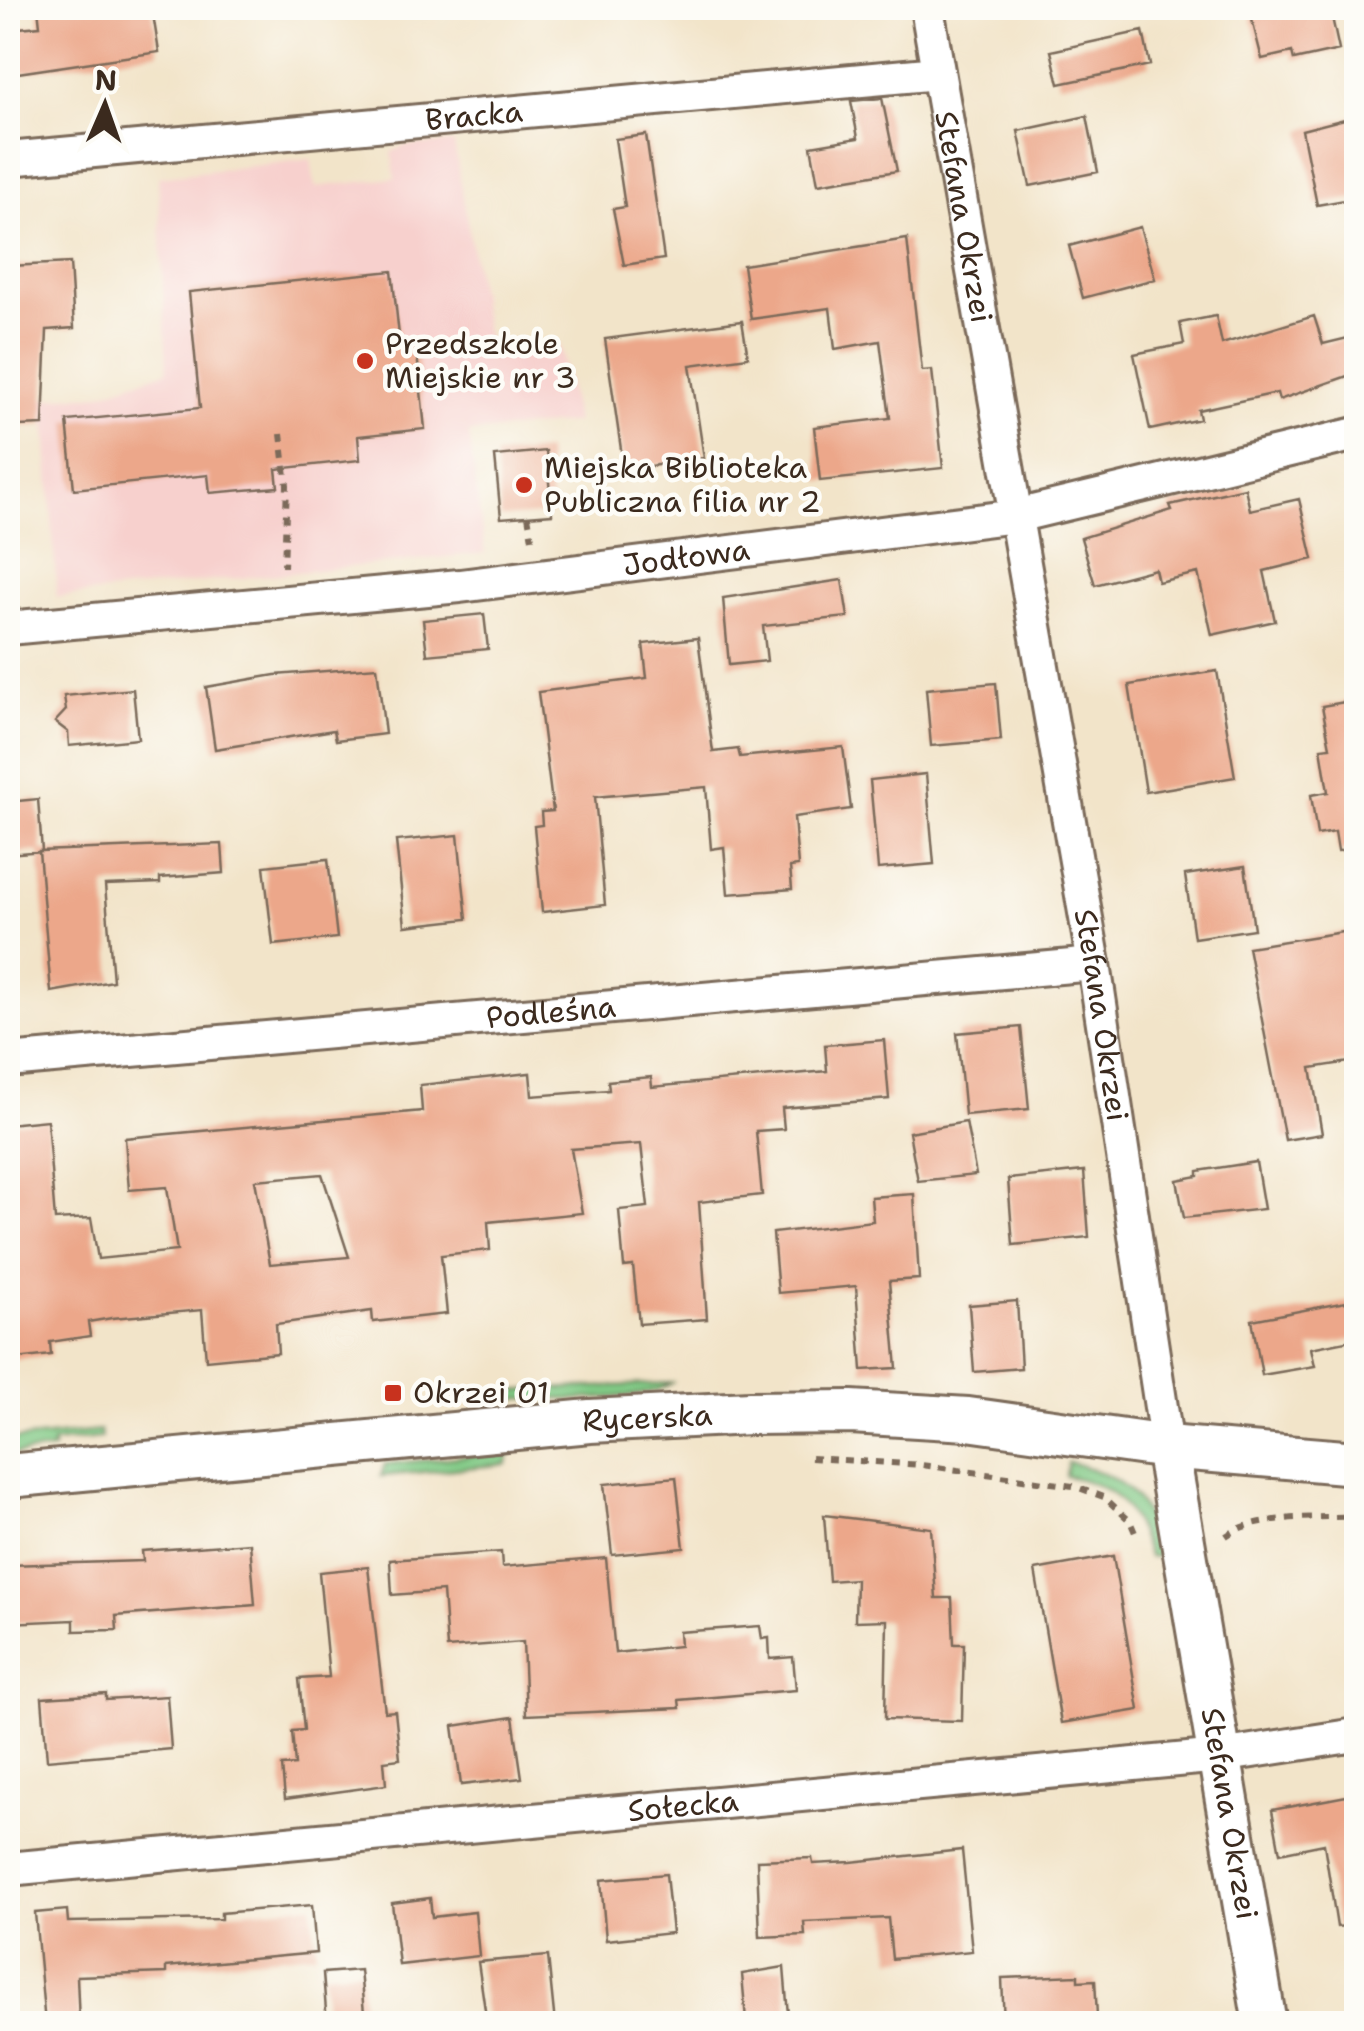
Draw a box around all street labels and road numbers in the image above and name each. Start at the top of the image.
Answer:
street label: Bracka [423,90,525,140]
street label: Stefana Okrzei [925,108,1003,326]
street label: Jodłowa [620,529,752,585]
street label: Stefana Okrzei [1065,906,1138,1124]
street label: Podleśna [484,986,618,1038]
street label: Rycerska [581,1394,714,1441]
street label: Stefana Okrzei [1192,1705,1268,1923]
street label: Sołecka [626,1780,741,1831]

